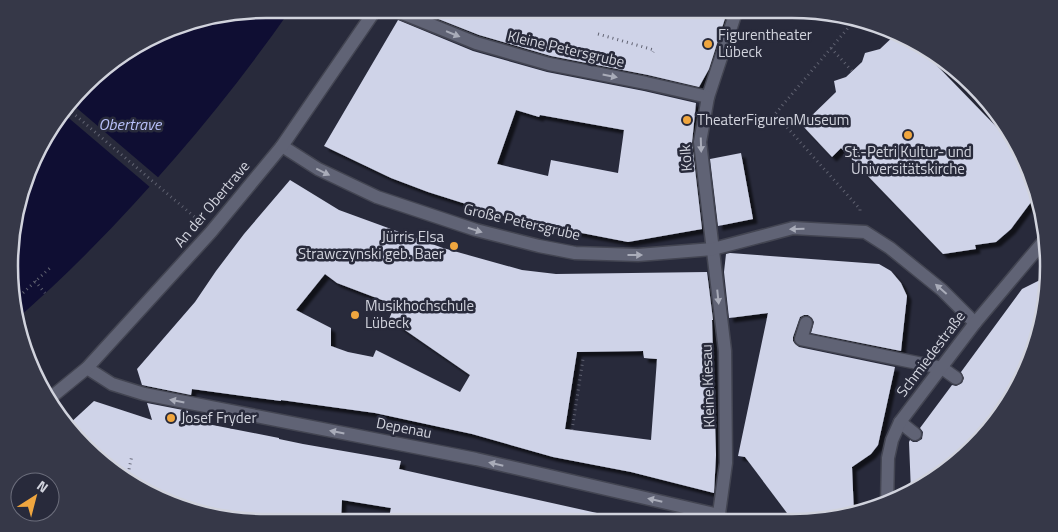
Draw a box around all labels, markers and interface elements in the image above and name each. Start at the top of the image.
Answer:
place label: Figurentheater Lübeck [718,23,812,63]
street label: Kleine Petersgrube [505,24,627,73]
one-way arrow [446,30,461,38]
marker: Figurentheater Lübeck [702,38,714,50]
one-way arrow [602,72,617,80]
place label: TheaterFigurenMuseum [697,108,849,131]
water label: Obertrave [99,112,163,136]
marker: TheaterFigurenMuseum [681,114,693,126]
marker: St.-Petri Kultur- und Universitätskirche [902,129,914,141]
one-way arrow [697,138,705,154]
place label: St.-Petri Kultur- und Universitätskirche [844,140,972,180]
street label: Kolk [673,144,698,172]
street label: An der Obertrave [168,155,255,252]
one-way arrow [316,168,330,176]
street label: Große Petersgrube [461,197,583,246]
place label: Jürris Elsa Strawczynski geb. Baer [298,225,444,265]
one-way arrow [789,225,805,233]
one-way arrow [467,226,482,234]
marker: Jürris Elsa Strawczynski geb. Baer [448,240,460,252]
one-way arrow [627,251,643,259]
one-way arrow [934,283,947,294]
one-way arrow [714,290,722,306]
place label: Musikhochschule Lübeck [365,294,474,334]
street label: Schmiedestraße [890,306,971,402]
marker: Musikhochschule Lübeck [349,309,361,321]
street label: Kleine Kiesau [695,344,720,428]
one-way arrow [169,396,185,404]
place label: Josef Fryder [181,406,257,429]
street label: Depenau [374,411,434,444]
marker: Josef Fryder [165,412,177,424]
one-way arrow [329,428,344,436]
one-way arrow [489,460,504,468]
north arrow [10,472,60,522]
text: N [33,475,53,497]
one-way arrow [647,496,662,504]

